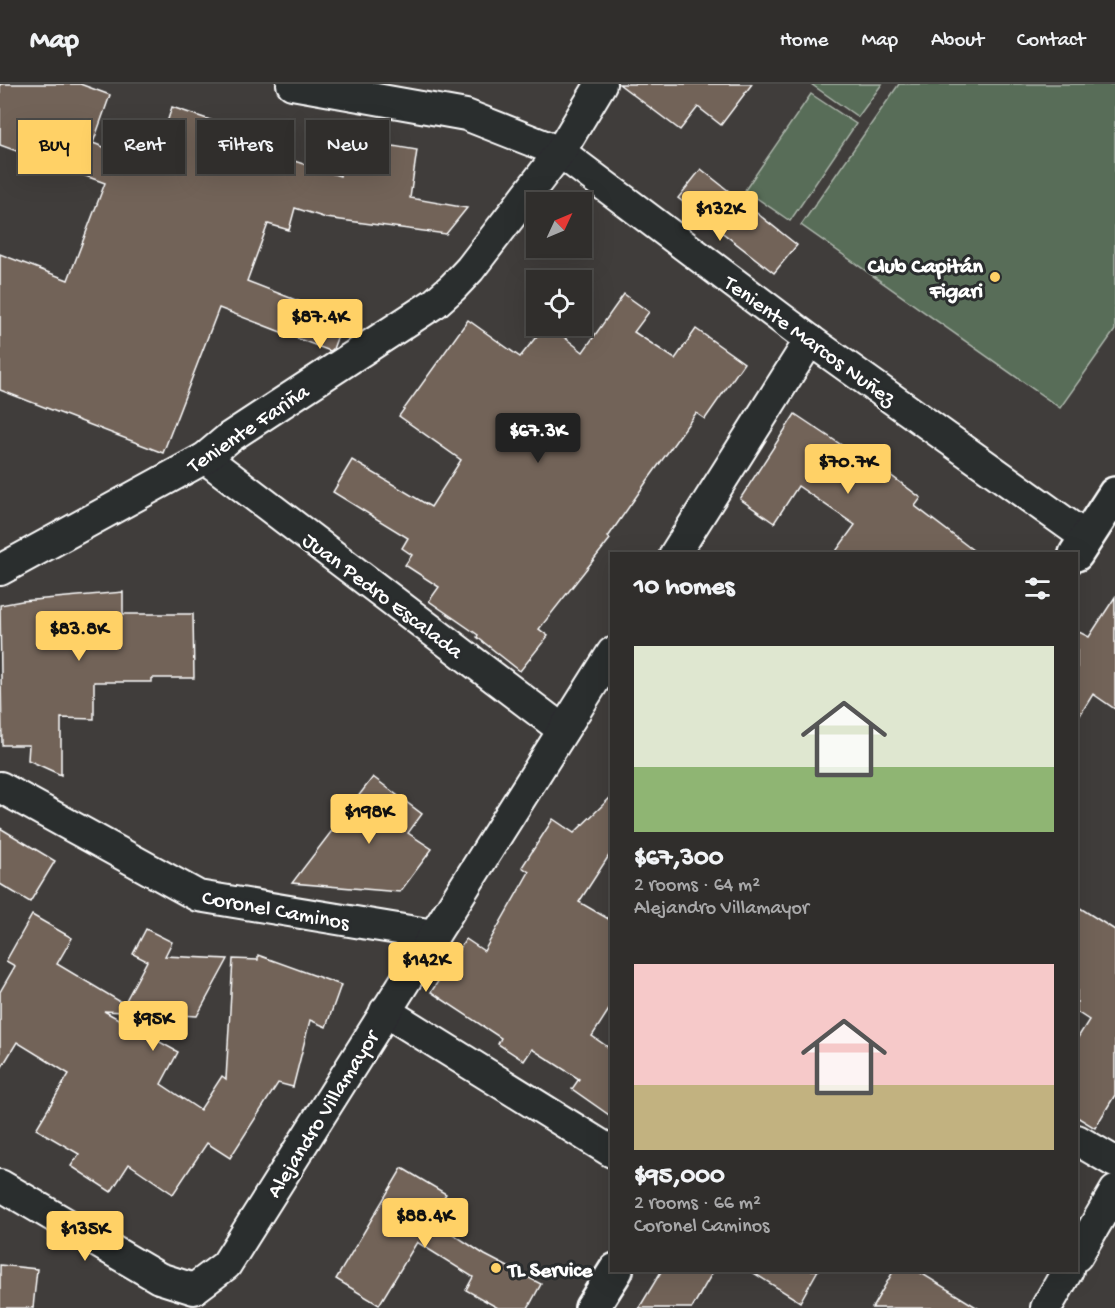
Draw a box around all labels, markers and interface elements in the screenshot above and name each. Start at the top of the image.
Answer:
text: Map [30,25,79,58]
text: Home [780,29,828,54]
text: Map [861,29,898,54]
text: About [931,29,984,54]
text: Contact [1017,29,1085,54]
chip: Buy [18,120,91,174]
chip: Rent [103,120,185,174]
chip: Filters [197,120,294,174]
chip: New [306,120,389,174]
pin: $132K [678,191,762,242]
north arrow [526,192,592,258]
map controls [526,192,592,336]
text: $132K [696,199,744,222]
place label: Club Capitán Figari [867,255,984,306]
button: locate [526,270,592,336]
street label: Teniente Marcos Nuñez [716,270,901,414]
marker: Club Capitán Figari [988,270,1002,284]
pin: $87.4K [271,299,369,350]
text: $87.4K [291,307,349,330]
street label: Teniente Fariña [182,380,316,482]
pin: $67.3K [489,413,587,464]
text: $67.3K [509,421,567,444]
pin: $70.7K [799,444,897,495]
text: $70.7K [819,452,877,475]
street label: Juan Pedro Escalada [296,528,468,667]
icon: filters [1021,572,1054,605]
text: 10 homes [634,573,734,604]
pin: $83.8K [30,611,128,662]
text: $83.8K [50,619,108,642]
icon: home [790,685,898,793]
pin: $198K [327,794,411,845]
text: $198K [344,802,394,825]
text: $67,300 [634,844,724,875]
text: 2 rooms · 64 m² [634,875,760,898]
street label: Coronel Caminos [200,886,352,938]
text: Alejandro Villamayor [634,898,809,921]
pin: $142K [384,942,468,993]
text: $142K [402,950,450,973]
pin: $95K [117,1001,189,1052]
icon: home [790,1003,898,1111]
text: $95K [133,1009,173,1032]
street label: Alejandro Villamayor [262,1025,388,1204]
text: $95,000 [634,1162,725,1193]
text: 2 rooms · 66 m² [634,1193,761,1216]
pin: $88.4K [376,1198,474,1249]
text: $88.4K [396,1206,454,1229]
pin: $135K [43,1211,127,1262]
text: Coronel Caminos [634,1216,769,1239]
text: $135K [61,1219,109,1242]
place label: TL Service [506,1259,593,1285]
marker: TL Service [489,1261,503,1275]

